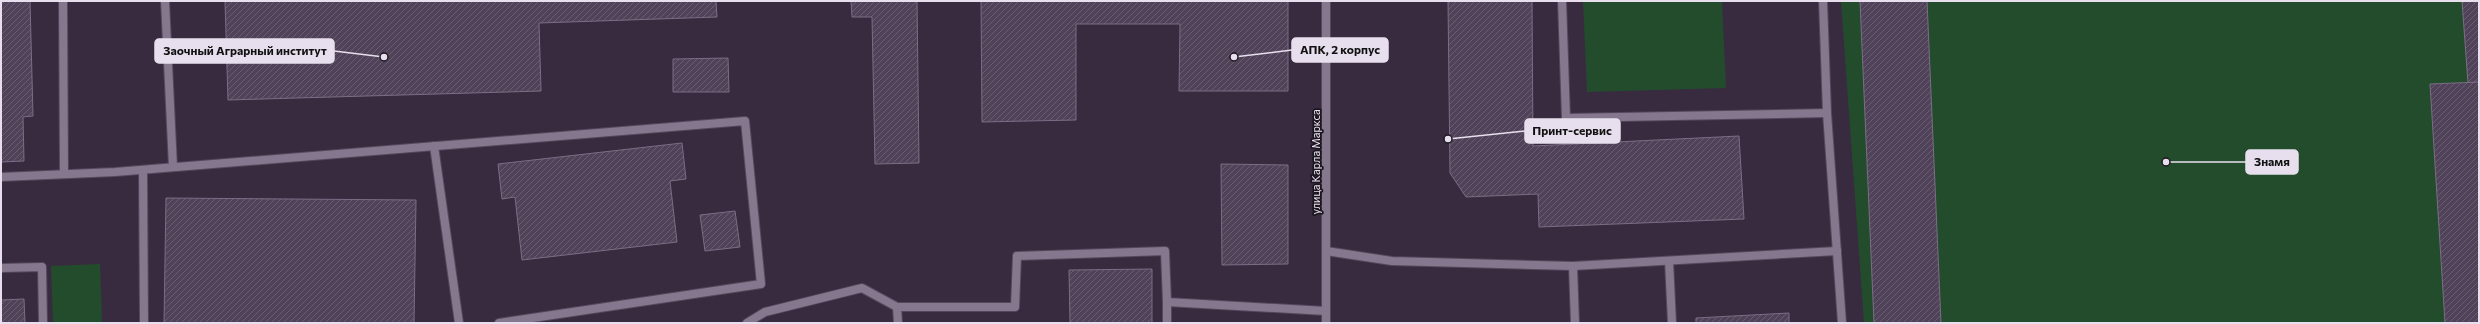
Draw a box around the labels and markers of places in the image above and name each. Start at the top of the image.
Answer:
callout: АПК, 2 корпус [1292,38,1388,62]
callout: Заочный Аграрный институт [155,39,334,63]
callout: Принт-сервис [1525,119,1620,143]
callout: Знамя [2246,150,2298,174]

